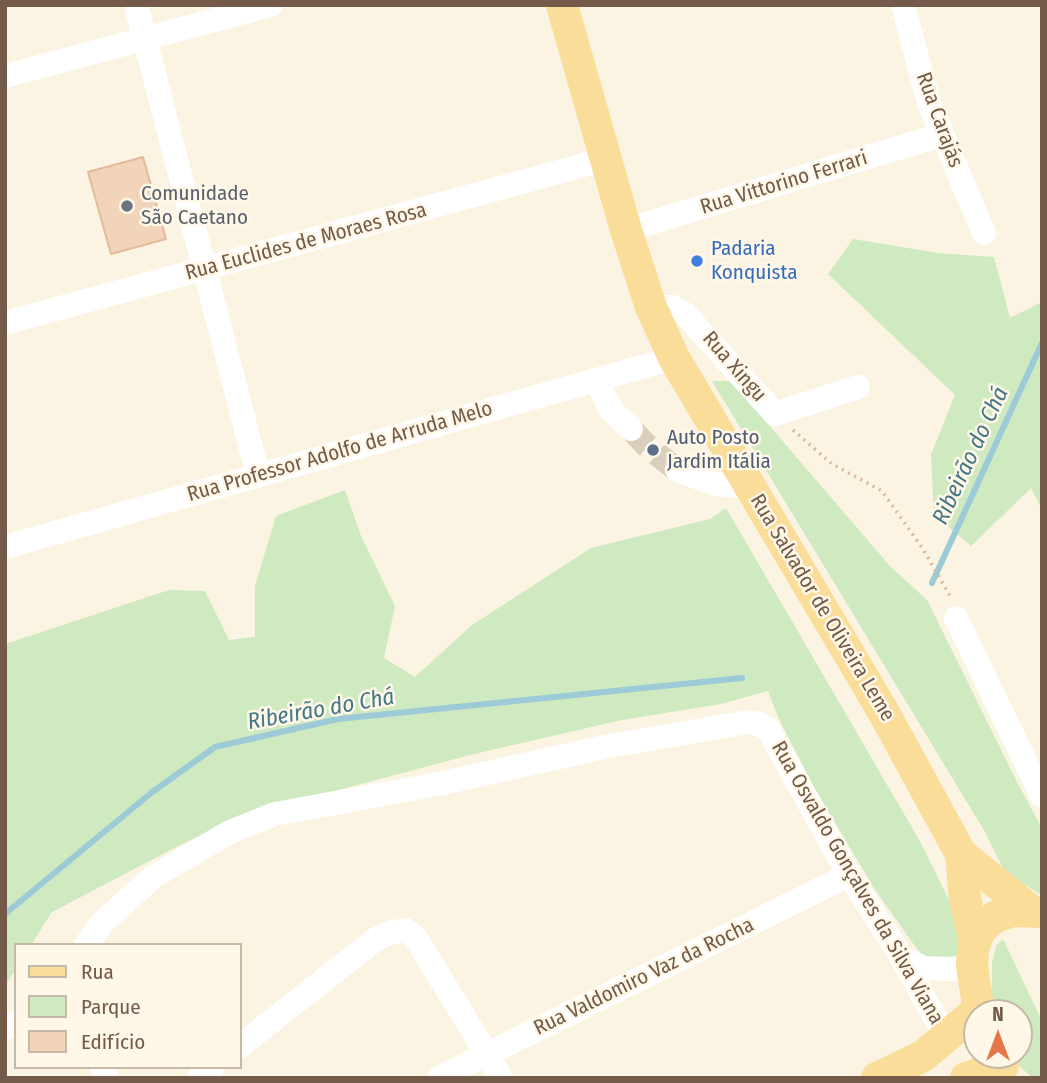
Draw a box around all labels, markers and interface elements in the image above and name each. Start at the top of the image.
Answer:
street label: Rua Carajás [910,69,968,171]
street label: Rua Vittorino Ferrari [697,146,871,220]
place label: Comunidade São Caetano [141,181,249,231]
marker: Comunidade São Caetano [119,198,135,214]
street label: Rua Euclides de Moraes Rosa [183,198,429,286]
place label: Padaria Konquista [711,236,797,286]
marker: Padaria Konquista [689,253,705,269]
street label: Rua Xingu [697,327,771,407]
water label: Ribeirão do Chá [927,383,1015,529]
street label: Rua Professor Adolfo de Arruda Melo [185,396,495,508]
place label: Auto Posto Jardim Itália [667,425,771,475]
marker: Auto Posto Jardim Itália [645,442,661,458]
street label: Rua Salvador de Oliveira Leme [744,490,900,726]
water label: Ribeirão do Chá [245,684,397,736]
street label: Rua Osvaldo Gonçalves da Silva Viana [765,737,949,1029]
street label: Rua Valdomiro Vaz da Rocha [530,913,758,1041]
legend [14,943,242,1069]
text: Rua [81,959,114,985]
text: Parque [81,994,141,1020]
north arrow [963,999,1033,1069]
text: N [992,1003,1004,1026]
text: Edifício [81,1029,145,1055]

